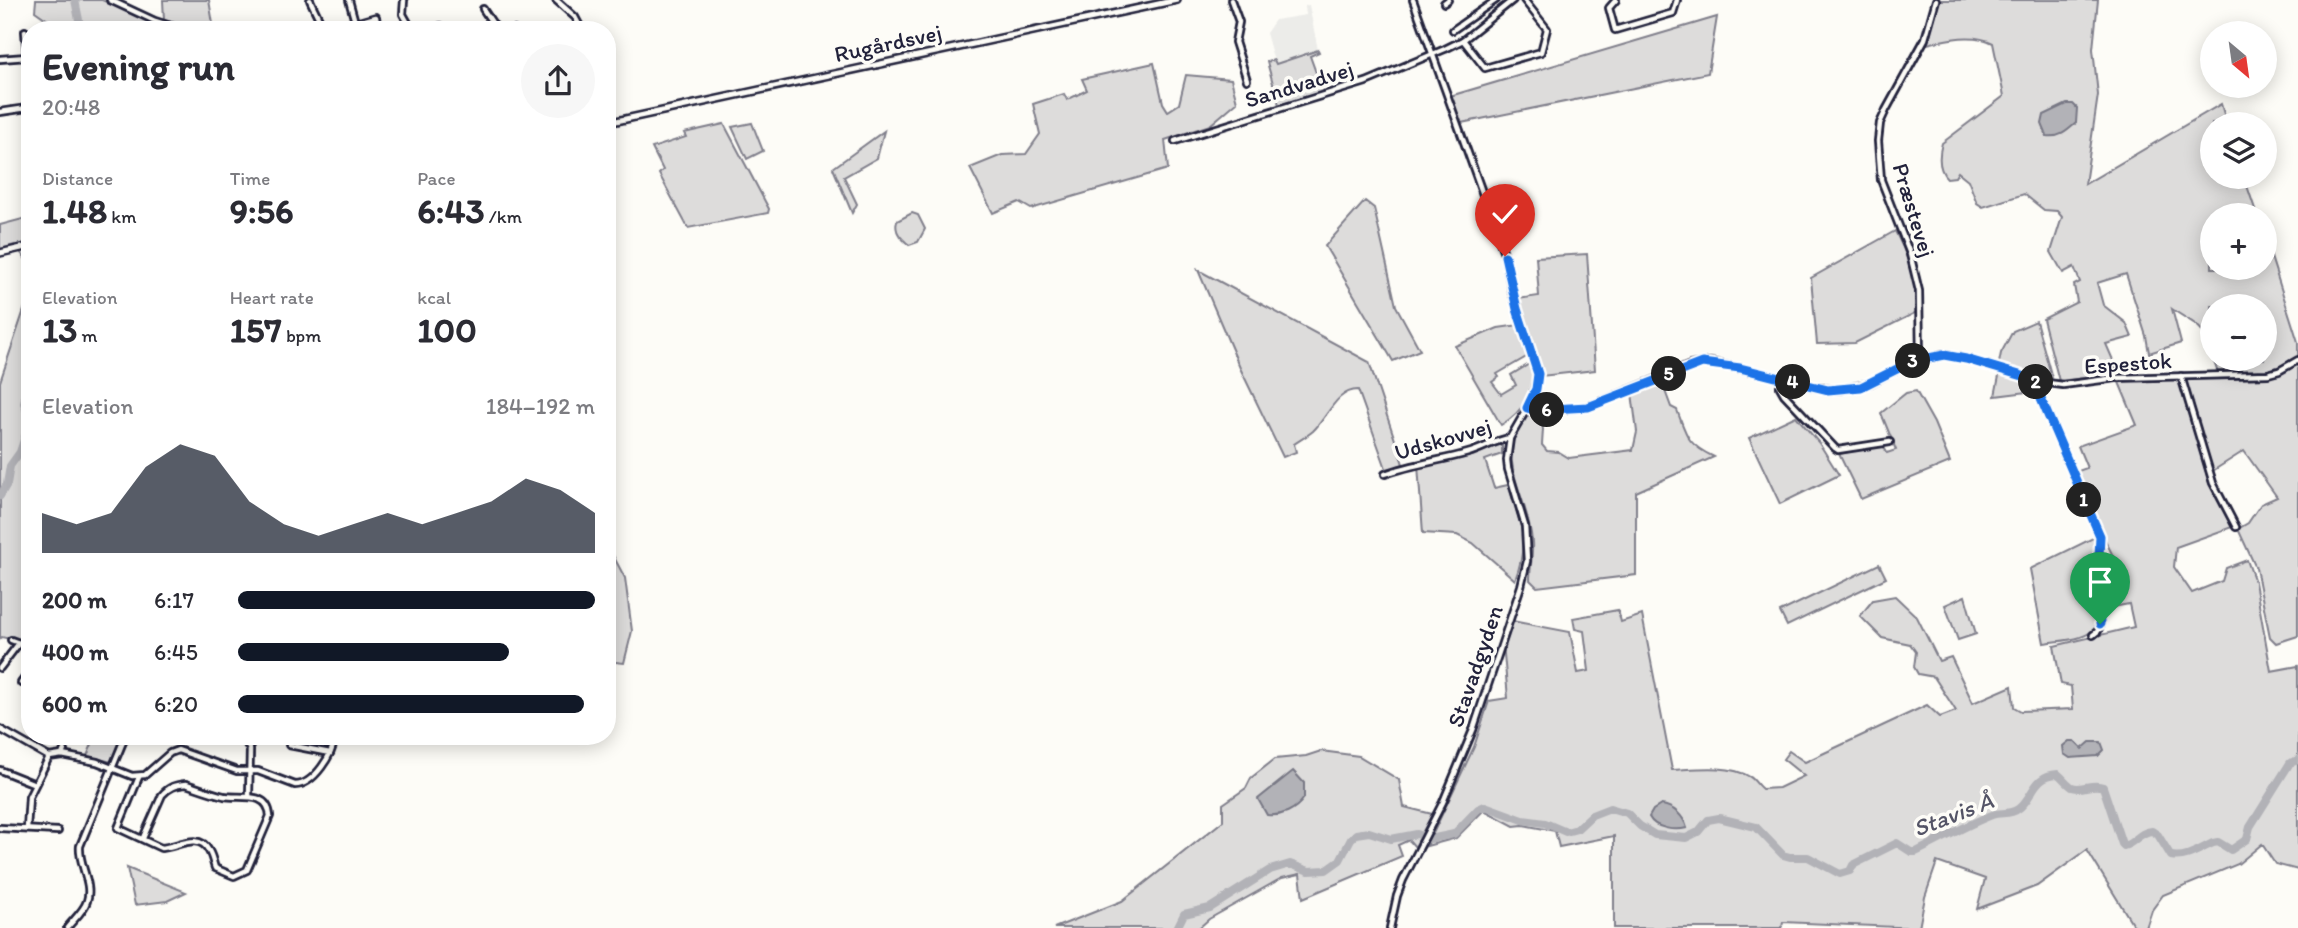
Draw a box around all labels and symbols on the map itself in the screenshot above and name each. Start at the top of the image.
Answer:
street label: Rugårdsvej [832,18,944,68]
north arrow [2200,21,2277,98]
street label: Sandvadvej [1241,54,1357,114]
street label: Præstevej [1886,160,1942,260]
pin [1475,184,1535,256]
pin: 3 [1896,344,1930,378]
street label: Espestok [2083,346,2173,380]
pin: 5 [1652,356,1686,392]
pin: 4 [1776,364,1811,400]
pin: 2 [2018,364,2054,400]
pin: 6 [1530,392,1564,428]
street label: Udskovvej [1391,412,1495,466]
pin: 1 [2066,482,2102,518]
pin [2070,552,2130,624]
street label: Stavadgyden [1441,601,1509,731]
water label: Stavis Å [1909,785,1998,843]

